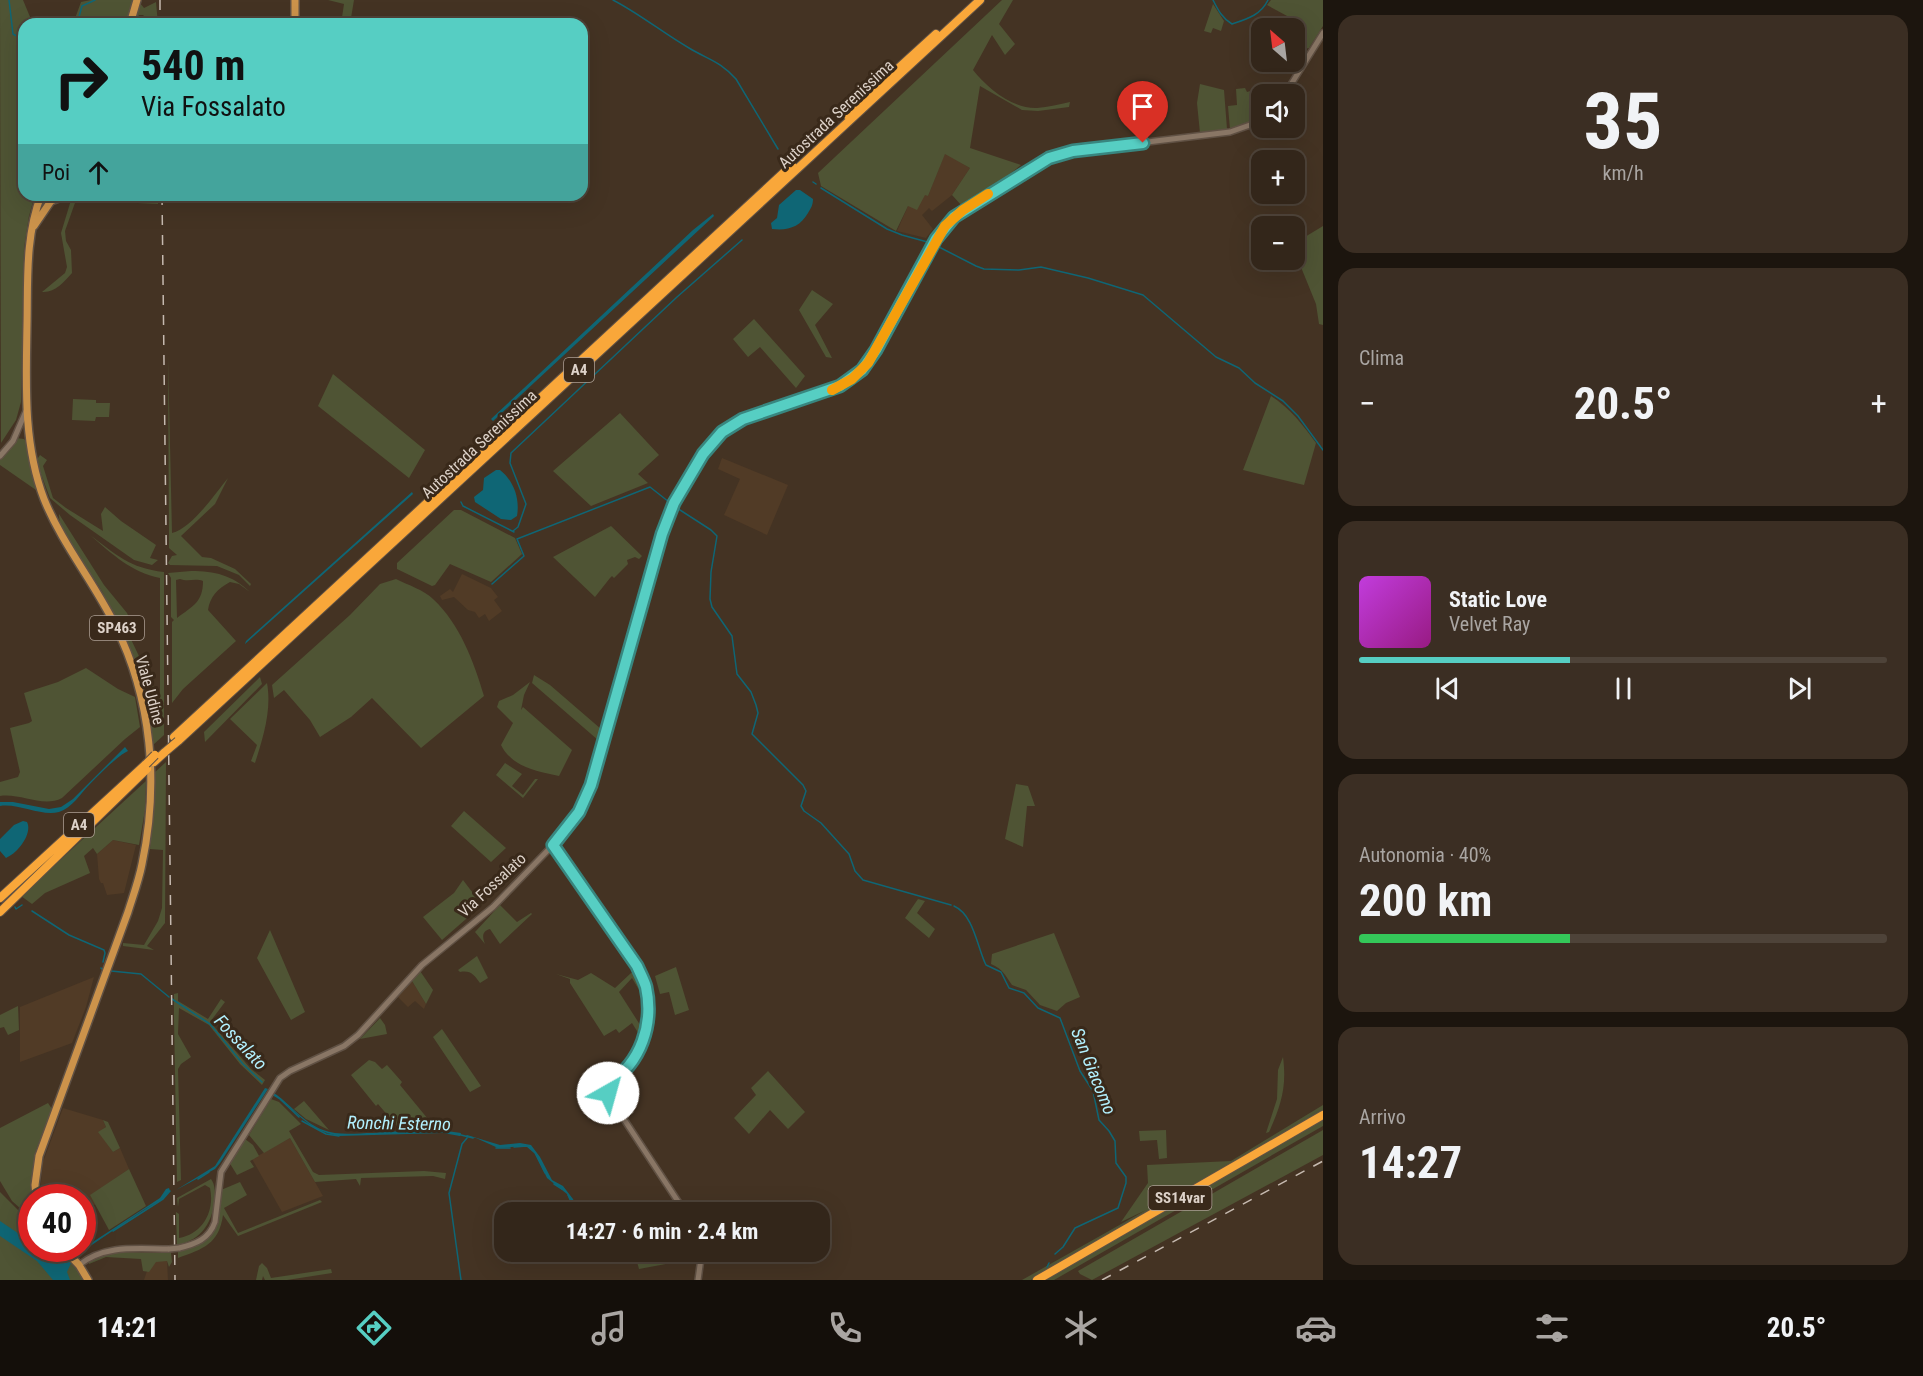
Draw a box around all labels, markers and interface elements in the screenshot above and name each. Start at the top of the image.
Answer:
north arrow [1251,18,1305,72]
map controls [1251,18,1305,270]
text: 540 m [141,41,246,90]
icon: right [42,42,120,120]
street label: Autostrada Serenissima [775,56,897,172]
text: 35 [1584,76,1662,167]
pin [1117,81,1168,143]
button: sound [1251,84,1305,138]
icon: arrive [1126,90,1159,123]
text: Via Fossalato [141,91,286,123]
button: + [1251,150,1305,204]
icon: ahead [82,156,115,189]
text: Poi [42,160,70,185]
text: km/h [1602,161,1644,185]
button: − [1251,216,1305,270]
text: Clima [1359,346,1404,370]
road number: A4 [564,358,594,382]
text: 20.5° [1574,377,1672,430]
text: − [1359,384,1376,423]
text: + [1871,384,1887,423]
street label: Autostrada Serenissima [418,386,540,502]
text: Static Love [1449,587,1547,612]
text: Velvet Ray [1449,612,1530,636]
road number: SP463 [90,616,144,640]
street label: Viale Udine [132,653,168,727]
icon: previous [1431,672,1464,705]
icon: pause [1607,672,1640,705]
icon: next [1783,672,1816,705]
road number: A4 [64,813,94,837]
text: Autonomia · 40% [1359,843,1491,867]
street label: Via Fossalato [454,849,530,921]
text: 200 km [1359,874,1492,927]
water label: Fossalato [210,1010,272,1074]
water label: San Giacomo [1067,1025,1121,1117]
position arrow [576,1061,640,1125]
text: Arrivo [1359,1105,1406,1129]
water label: Ronchi Esterno [347,1112,451,1134]
text: 14:27 [1359,1136,1462,1189]
speed limit sign: 40 [18,1184,96,1262]
road number: SS14var [1148,1186,1212,1210]
text: 14:27 · 6 min · 2.4 km [566,1219,758,1244]
icon: directions [353,1307,395,1349]
icon: music [588,1307,630,1349]
icon: phone [824,1307,866,1349]
icon: climate [1060,1307,1102,1349]
icon: car [1295,1307,1337,1349]
icon: filters [1531,1307,1573,1349]
text: 14:21 [97,1312,159,1344]
text: 20.5° [1767,1312,1826,1344]

